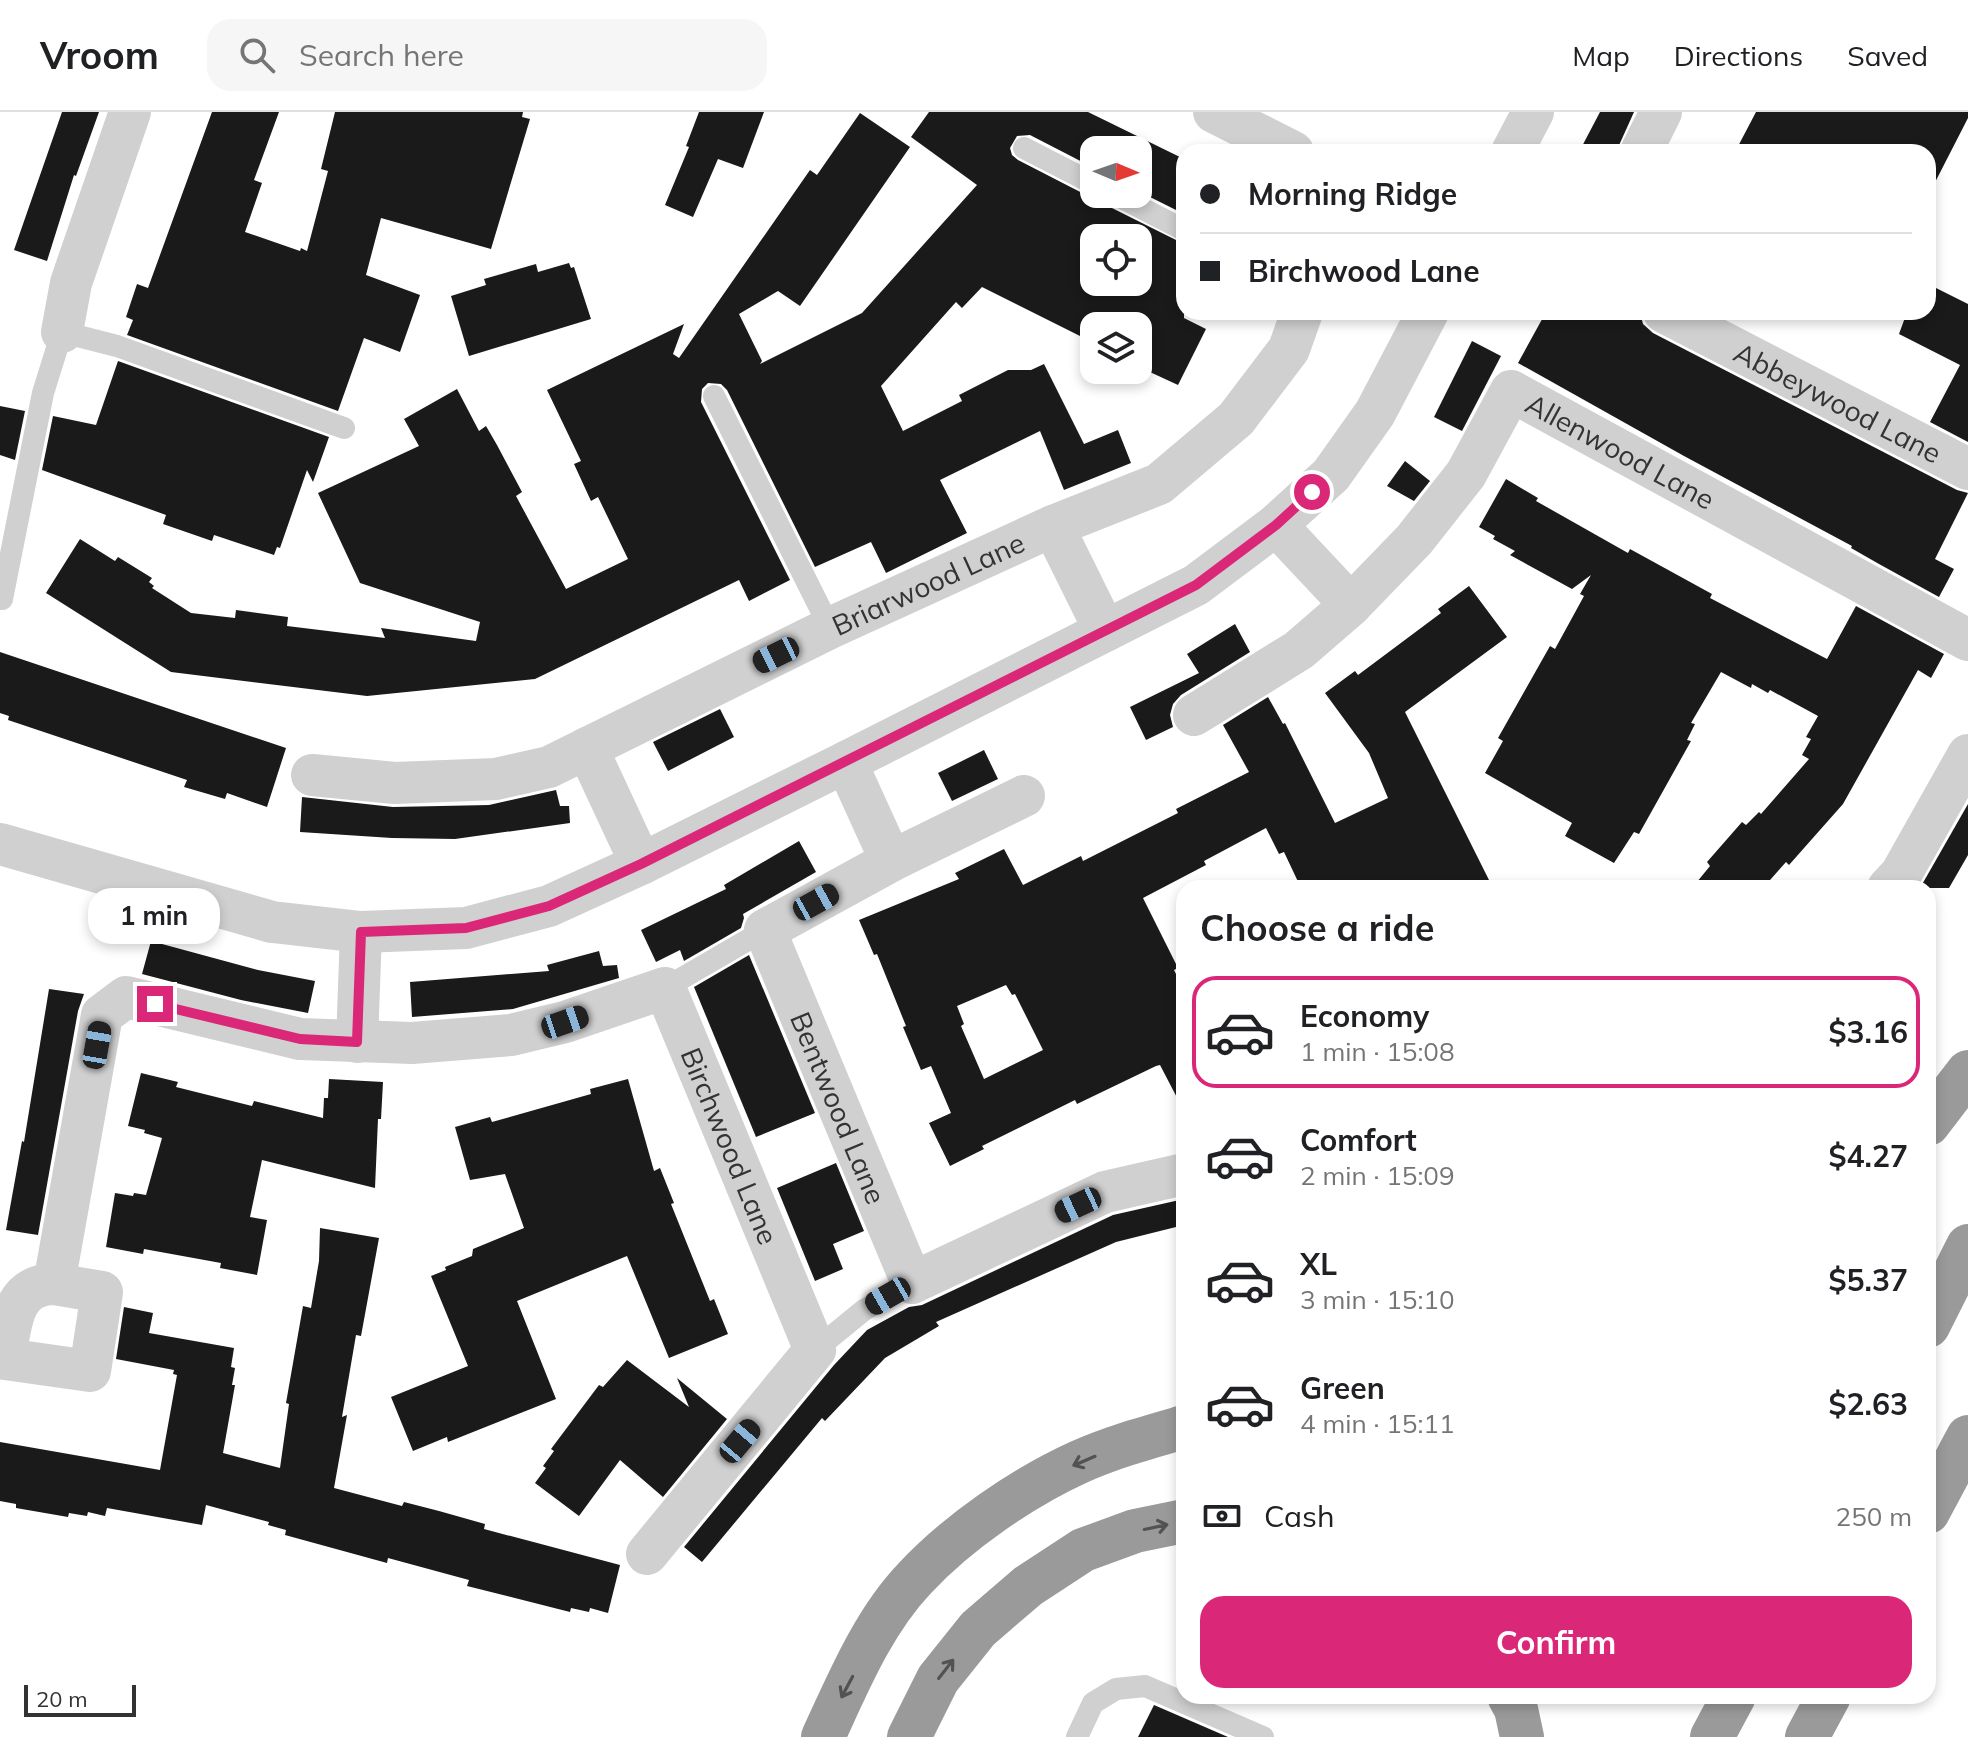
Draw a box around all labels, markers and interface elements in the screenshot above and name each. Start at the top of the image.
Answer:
search box [207,19,767,91]
text: Vroom [40,31,159,79]
icon: search [235,33,279,77]
text: Search here [299,36,464,74]
text: Map [1572,38,1630,73]
text: Directions [1674,38,1803,73]
text: Saved [1847,38,1928,73]
north arrow [1080,136,1152,208]
map controls [1080,136,1152,384]
text: Morning Ridge [1248,175,1457,213]
button: locate [1080,224,1152,296]
text: Birchwood Lane [1248,252,1480,290]
button: layers [1080,312,1152,384]
street label: Abbeywood Lane [1729,334,1948,470]
street label: Allenwood Lane [1520,385,1721,516]
route start [1294,474,1330,510]
street label: Briarwood Lane [826,524,1030,642]
car [749,634,803,676]
car [789,880,843,924]
callout: 1 min [89,888,221,944]
text: 1 min [120,899,188,932]
text: Choose a ride [1200,905,1434,950]
route end [137,986,173,1022]
icon: car [1204,996,1276,1068]
text: Economy [1300,997,1429,1035]
car [538,1003,592,1041]
street label: Bentwood Lane [783,1006,894,1209]
text: $3.16 [1829,1013,1908,1051]
car [81,1019,113,1071]
text: 1 min · 15:08 [1300,1035,1455,1068]
street label: Birchwood Lane [674,1042,787,1249]
icon: car [1204,1120,1276,1192]
text: Comfort [1300,1121,1417,1159]
text: $4.27 [1829,1137,1908,1175]
text: 2 min · 15:09 [1300,1159,1455,1192]
car [1051,1184,1105,1226]
icon: car [1204,1244,1276,1316]
text: XL [1300,1245,1337,1283]
text: $5.37 [1829,1261,1908,1299]
car [861,1274,915,1318]
text: 3 min · 15:10 [1300,1283,1455,1316]
icon: car [1204,1368,1276,1440]
text: Green [1300,1369,1385,1407]
text: $2.63 [1829,1385,1908,1423]
text: 4 min · 15:11 [1300,1407,1455,1440]
car [715,1415,765,1467]
one-way arrow [1072,1455,1096,1469]
icon: cash [1200,1494,1244,1538]
text: Cash [1264,1497,1335,1535]
text: 250 m [1836,1500,1912,1533]
one-way arrow [1143,1519,1169,1534]
button: Confirm [1200,1596,1912,1688]
one-way arrow [937,1659,955,1680]
one-way arrow [838,1675,854,1699]
scale bar [24,1681,136,1717]
text: 20 m [36,1685,87,1713]

